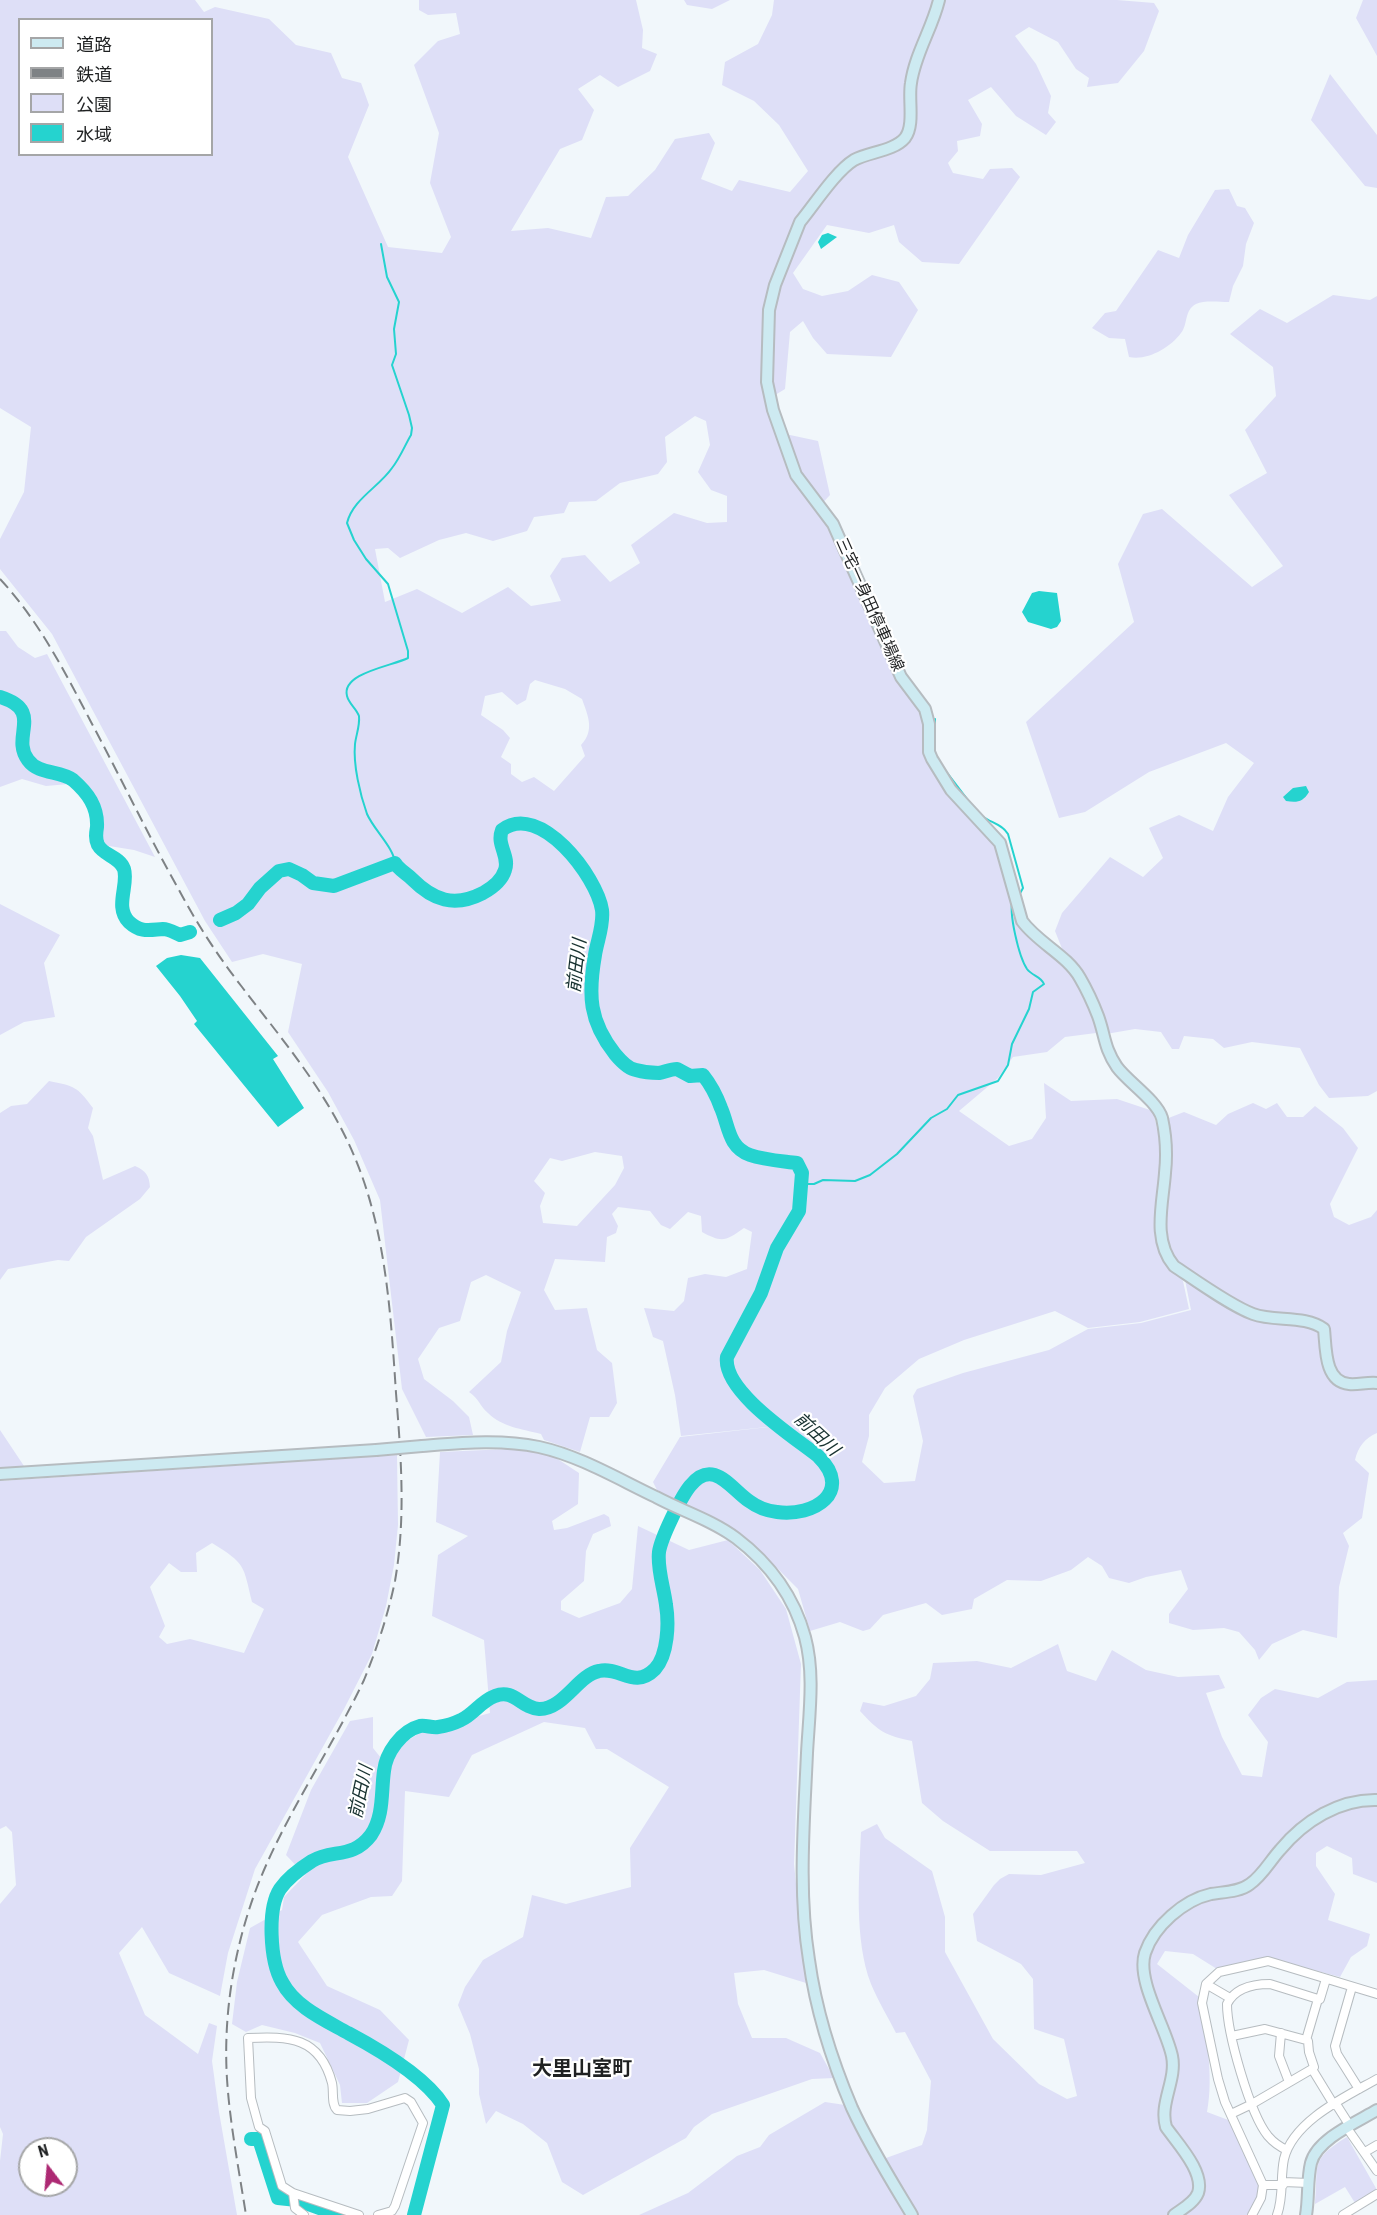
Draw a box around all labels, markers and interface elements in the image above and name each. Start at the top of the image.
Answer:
legend [18,18,213,156]
text: 道路 [76,34,112,55]
text: 鉄道 [76,64,112,85]
text: 公園 [76,94,112,115]
text: 水域 [76,124,112,145]
street label: 三宅一身田停車場線 [831,535,907,675]
water label: 前田川 [564,938,592,994]
water label: 前田川 [789,1409,843,1461]
water label: 前田川 [346,1763,378,1821]
district label: 大里山室町 [532,2058,632,2082]
north arrow [18,2137,78,2197]
text: N [36,2141,51,2162]

